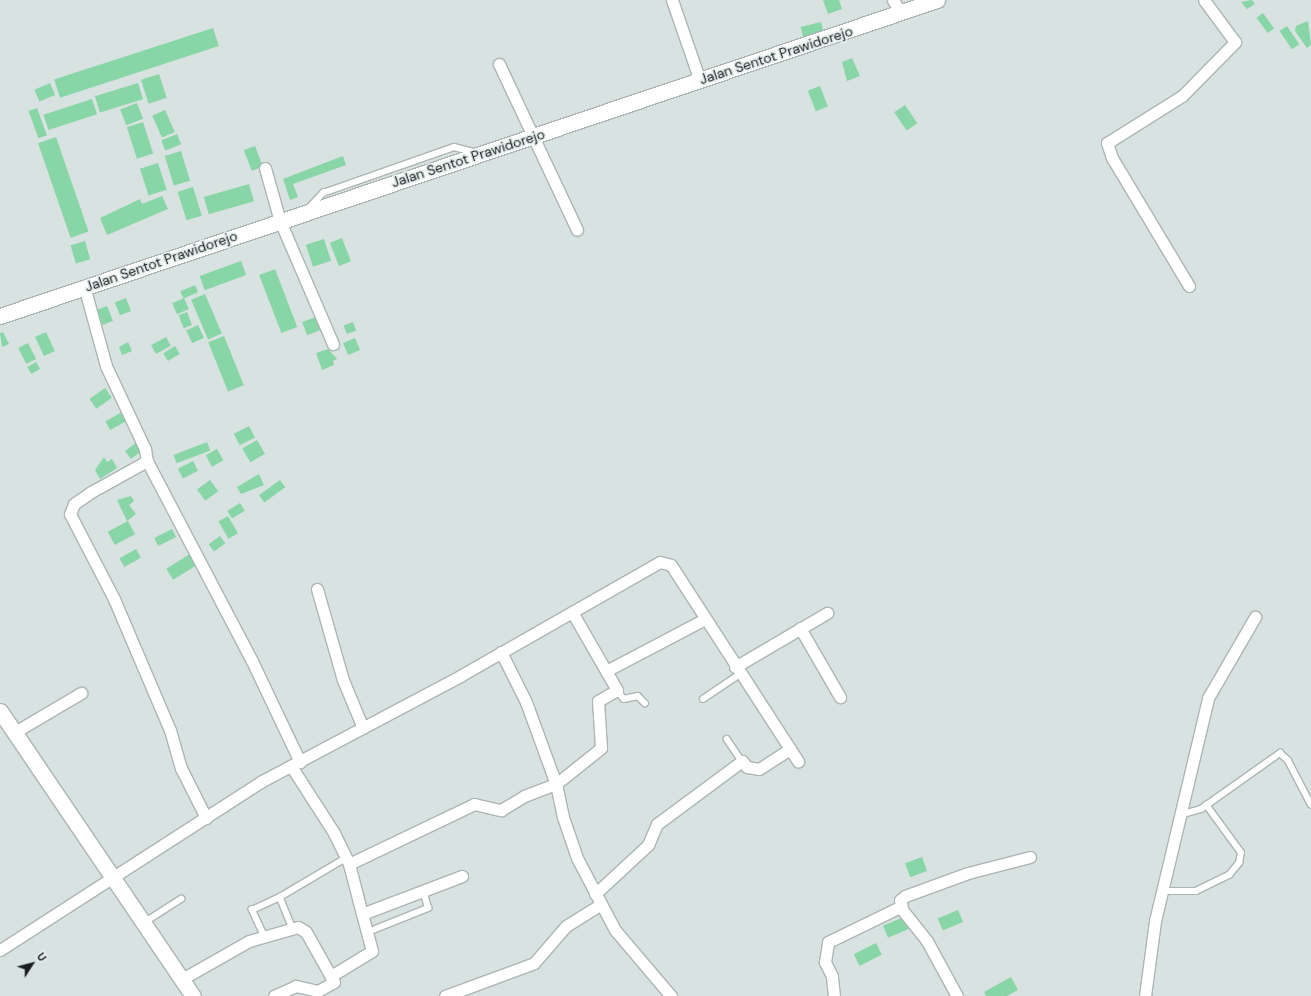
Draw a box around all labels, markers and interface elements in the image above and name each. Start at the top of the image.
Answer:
street label: Jalan Sentot Prawidorejo [697,22,855,88]
street label: Jalan Sentot Prawidorejo [389,125,547,191]
street label: Jalan Sentot Prawidorejo [83,227,239,295]
north arrow [12,944,52,984]
text: U [34,950,50,964]

